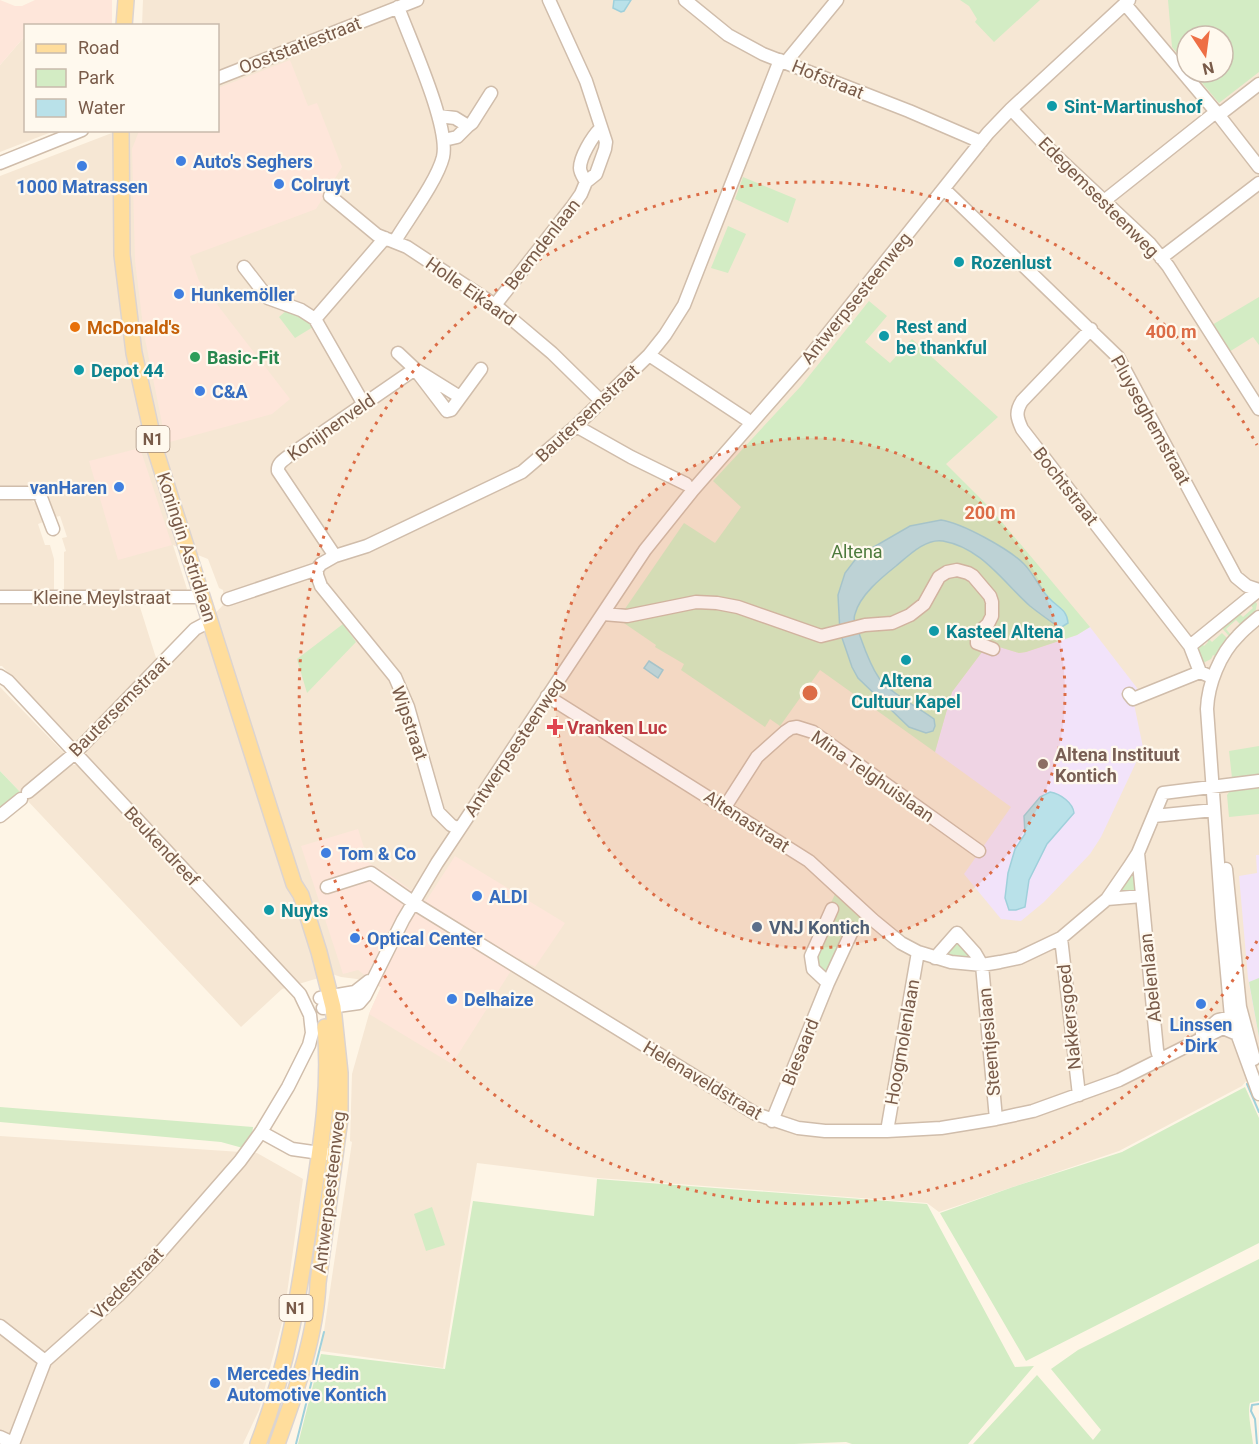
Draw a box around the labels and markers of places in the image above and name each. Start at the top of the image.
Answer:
place label: Sint-Martinushof [1064,96,1203,117]
marker: Sint-Martinushof [1045,99,1059,113]
place label: Auto's Seghers [193,151,313,172]
marker: Auto's Seghers [174,154,188,168]
marker: 1000 Matrassen [75,159,89,173]
place label: Colruyt [291,174,350,195]
place label: 1000 Matrassen [16,176,148,197]
marker: Colruyt [272,177,286,191]
place label: Rozenlust [971,252,1052,273]
marker: Rozenlust [952,255,966,269]
place label: Hunkemöller [191,284,295,305]
marker: Hunkemöller [172,287,186,301]
place label: Rest and be thankful [896,316,987,358]
place label: McDonald's [87,317,180,338]
marker: McDonald's [68,320,82,334]
marker: Rest and be thankful [877,329,891,343]
place label: Basic-Fit [207,347,279,368]
marker: Basic-Fit [188,350,202,364]
place label: Depot 44 [91,360,164,381]
marker: Depot 44 [72,363,86,377]
place label: C&A [212,381,249,402]
marker: C&A [193,384,207,398]
place label: vanHaren [30,477,107,498]
marker: vanHaren [112,480,126,494]
place label: Kasteel Altena [946,621,1064,642]
marker: Kasteel Altena [927,624,941,638]
marker: Altena Cultuur Kapel [899,653,913,667]
place label: Altena Cultuur Kapel [851,670,961,712]
centre of rings [800,683,820,703]
place label: Vranken Luc [567,717,667,738]
marker: Vranken Luc [548,720,562,734]
place label: Altena Instituut Kontich [1055,744,1180,786]
marker: Altena Instituut Kontich [1036,757,1050,771]
place label: Tom & Co [338,843,416,864]
marker: Tom & Co [319,846,333,860]
place label: ALDI [489,886,528,907]
marker: ALDI [470,889,484,903]
place label: Nuyts [281,900,328,921]
marker: Nuyts [262,903,276,917]
place label: VNJ Kontich [769,917,870,938]
marker: VNJ Kontich [750,920,764,934]
place label: Optical Center [367,928,483,949]
marker: Optical Center [348,931,362,945]
place label: Delhaize [464,989,534,1010]
marker: Delhaize [445,992,459,1006]
marker: Linssen Dirk [1194,997,1208,1011]
place label: Linssen Dirk [1170,1014,1232,1056]
place label: Mercedes Hedin Automotive Kontich [227,1363,387,1405]
marker: Mercedes Hedin Automotive Kontich [208,1376,222,1390]

